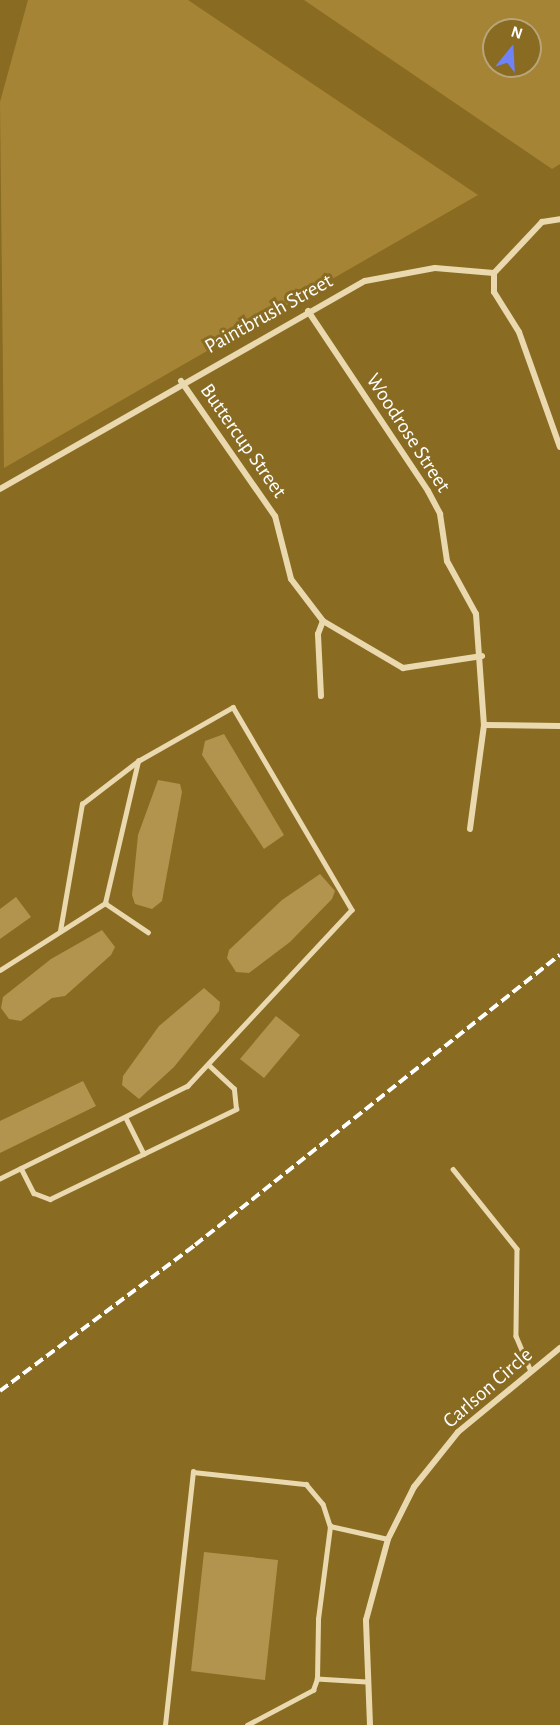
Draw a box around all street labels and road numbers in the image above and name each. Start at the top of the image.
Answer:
street label: Paintbrush Street [201,268,337,360]
street label: Woodrose Street [360,369,456,497]
street label: Buttercup Street [194,379,292,503]
street label: Carlson Circle [438,1342,538,1434]

